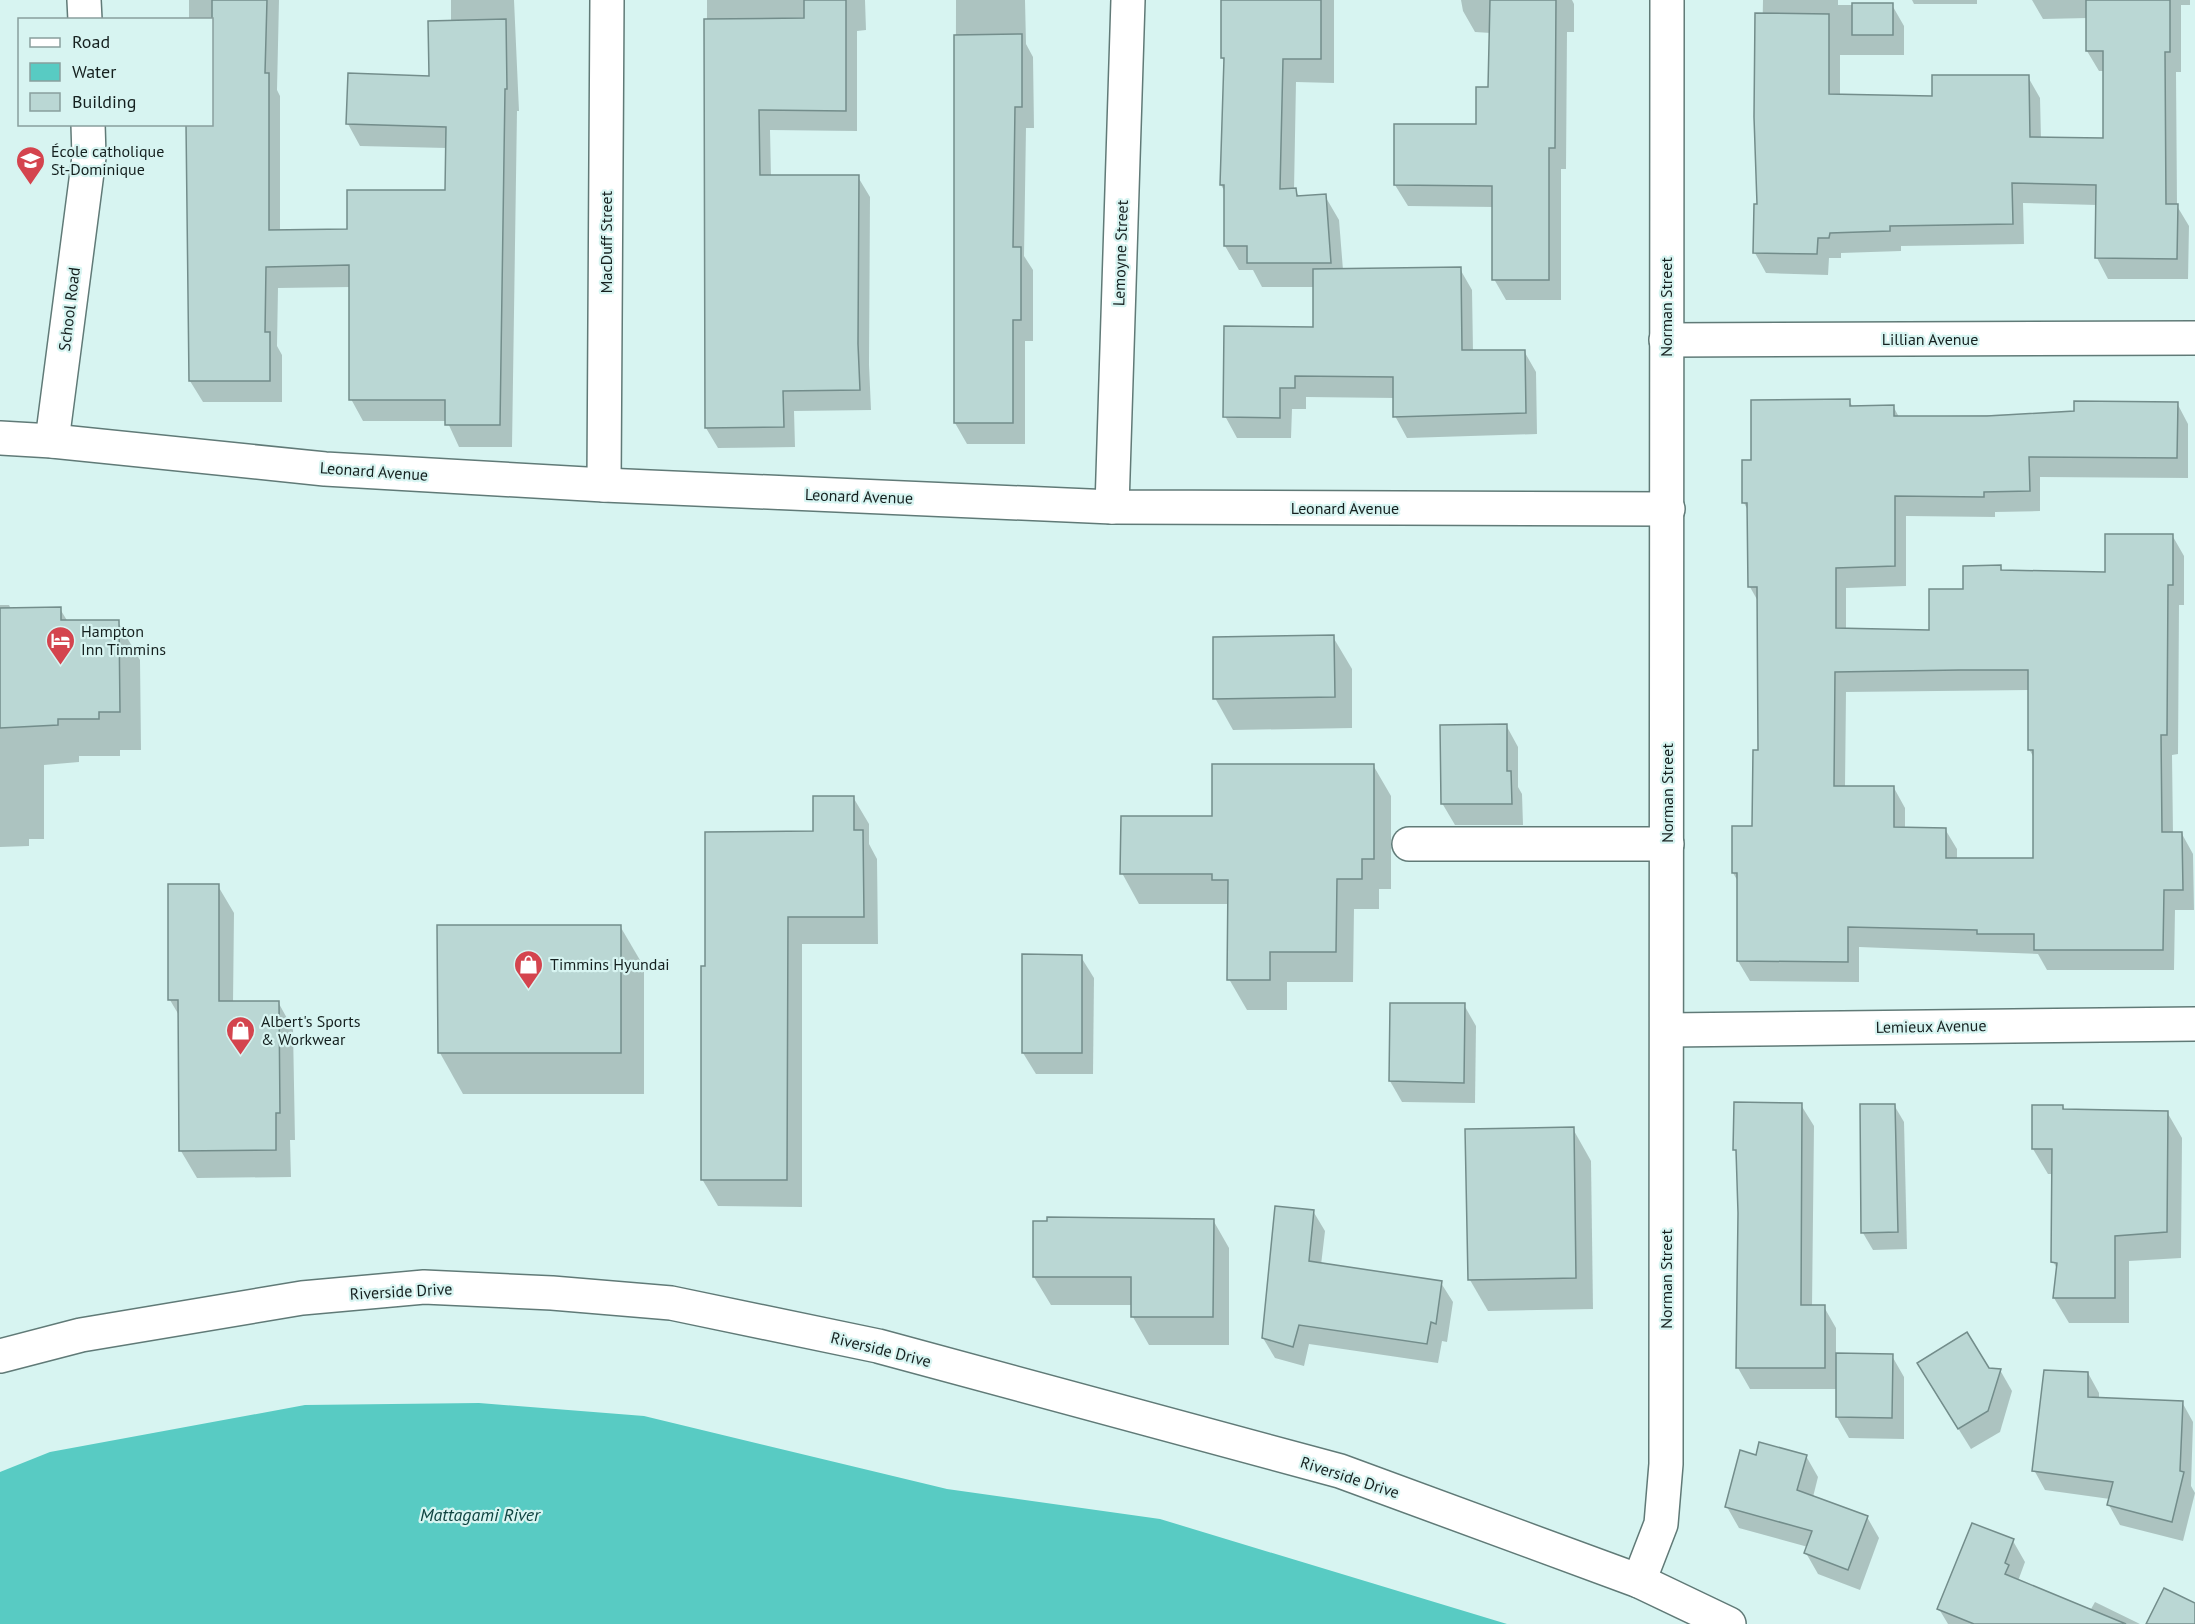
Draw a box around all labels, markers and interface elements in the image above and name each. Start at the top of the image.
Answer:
legend [18,18,213,126]
text: Road [72,30,110,53]
text: Water [72,60,116,83]
text: Building [72,90,136,113]
place label: École catholique St-Dominique [51,141,164,179]
school or university icon: École catholique St-Dominique [14,144,46,186]
street label: MacDuff Street [596,190,616,293]
street label: Lemoyne Street [1108,199,1132,306]
street label: Norman Street [1656,257,1676,357]
street label: School Road [54,266,84,352]
street label: Lillian Avenue [1882,329,1978,349]
street label: Leonard Avenue [319,457,429,485]
street label: Leonard Avenue [805,484,913,508]
street label: Leonard Avenue [1291,498,1399,518]
place label: Hampton Inn Timmins [81,621,166,659]
hotel icon: Hampton Inn Timmins [44,624,76,666]
street label: Norman Street [1657,743,1677,843]
shop icon: Timmins Hyundai [513,948,545,990]
place label: Timmins Hyundai [550,954,670,974]
place label: Albert's Sports & Workwear [261,1011,361,1049]
shop icon: Albert's Sports & Workwear [224,1014,256,1056]
street label: Lemieux Avenue [1875,1015,1987,1037]
street label: Norman Street [1656,1229,1676,1329]
street label: Riverside Drive [349,1278,453,1304]
street label: Riverside Drive [829,1327,933,1371]
street label: Riverside Drive [1298,1452,1402,1502]
water label: Mattagami River [420,1503,541,1526]

